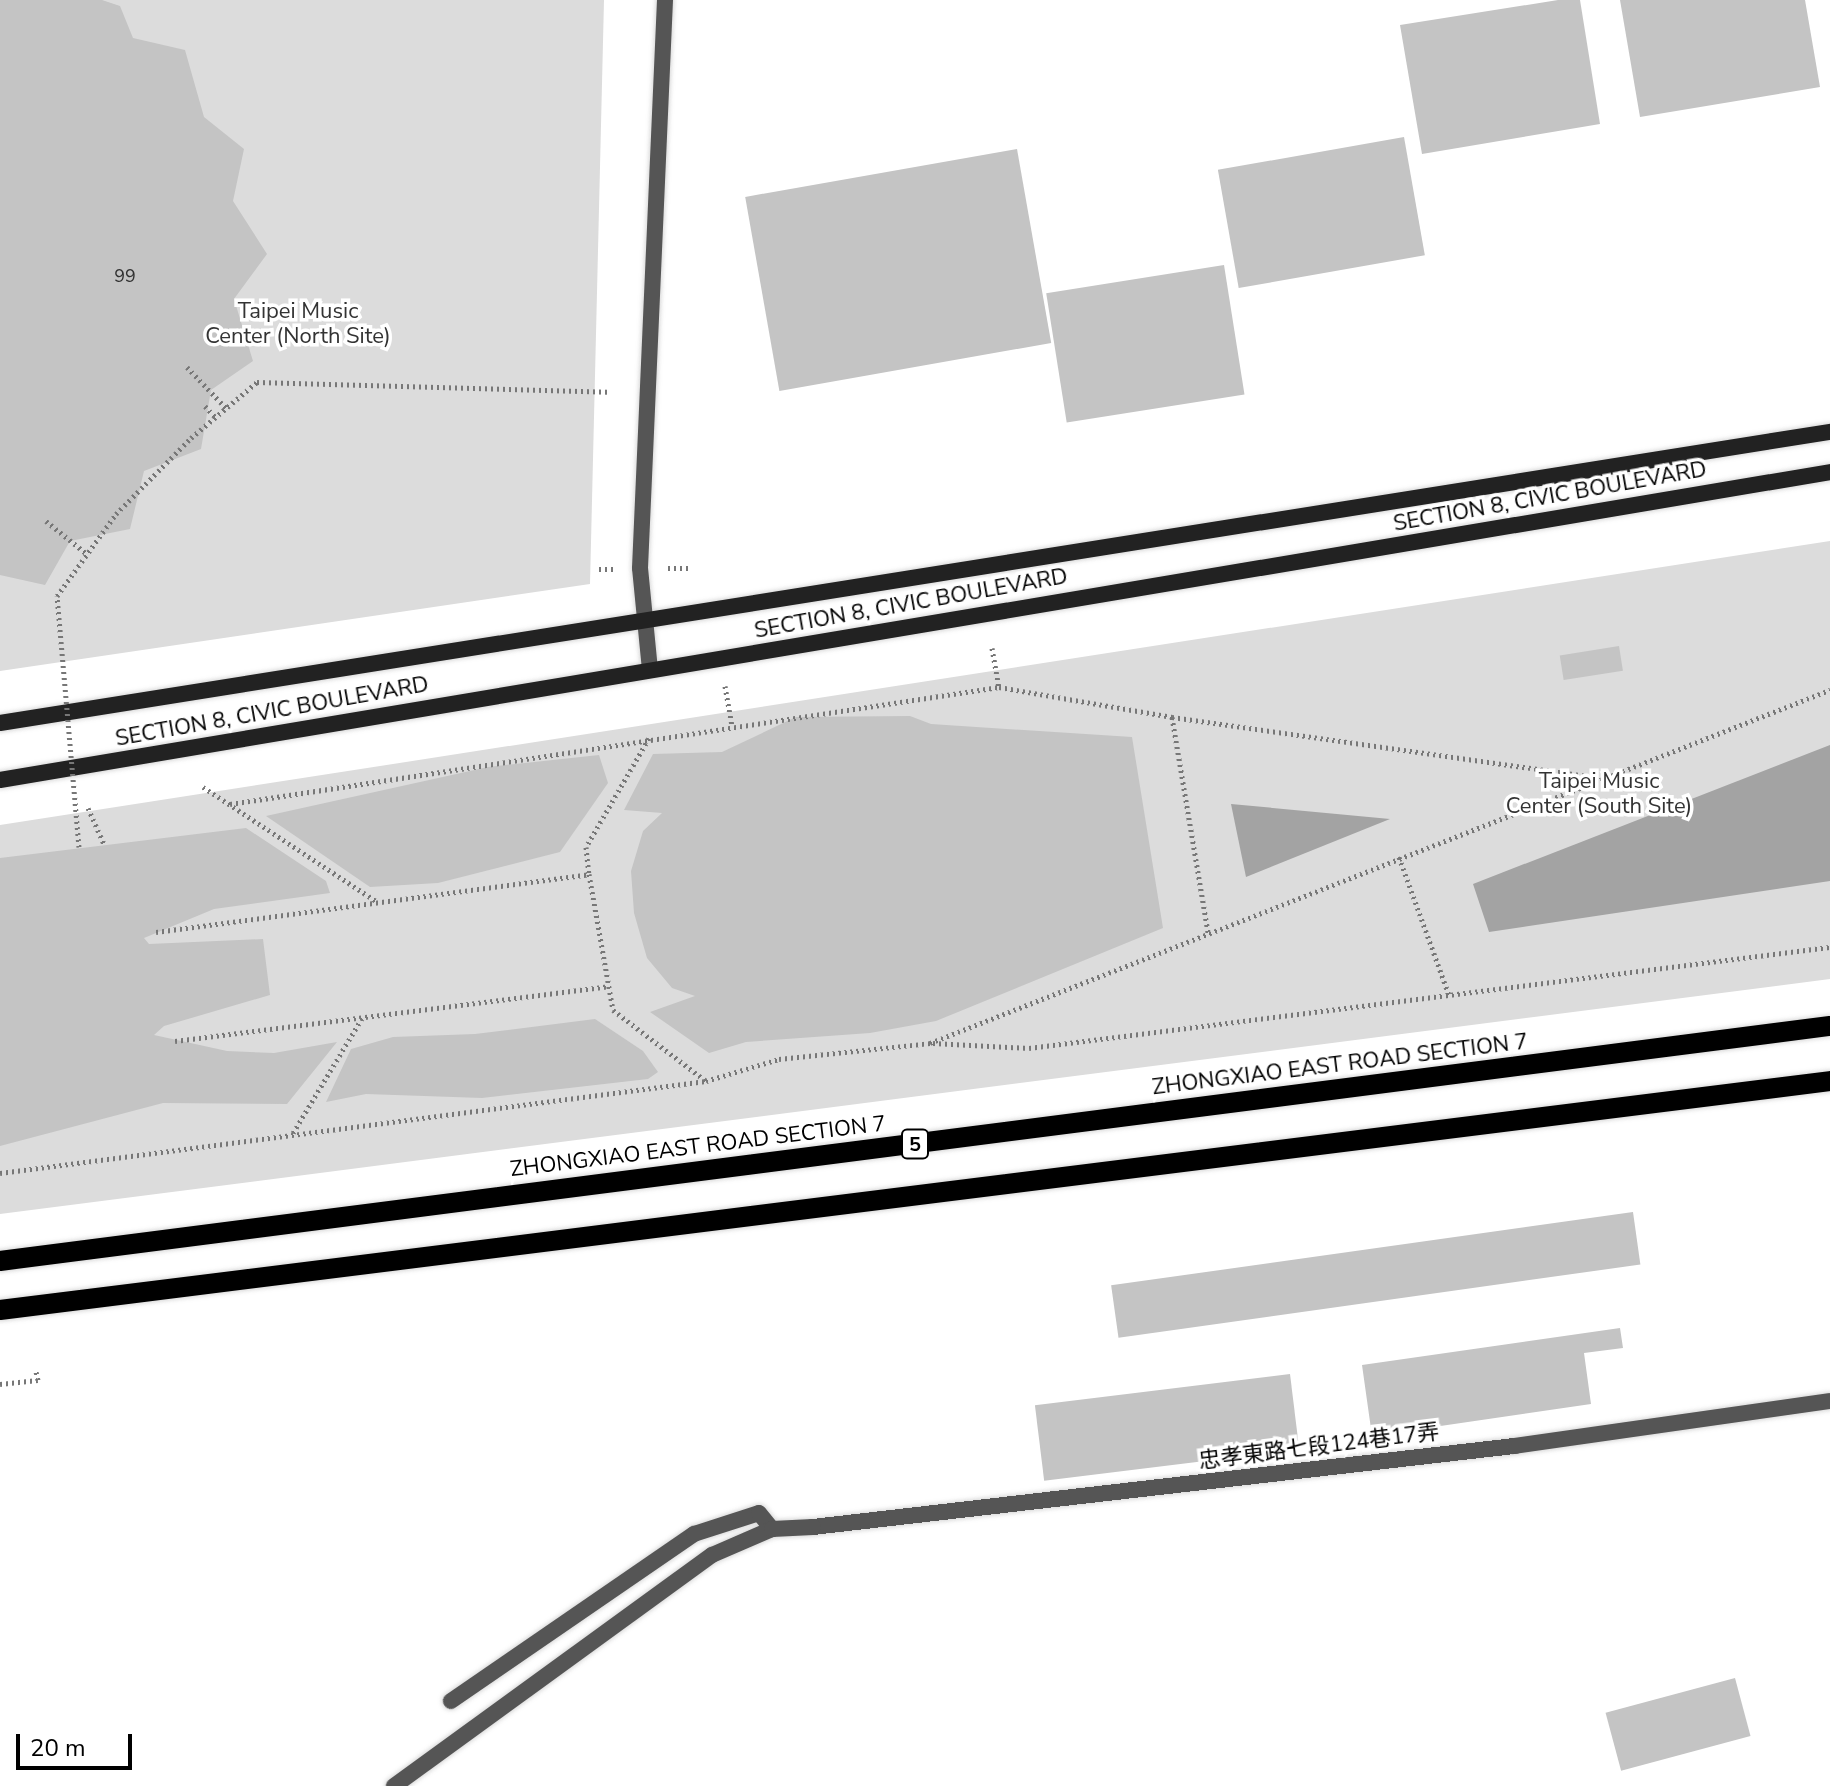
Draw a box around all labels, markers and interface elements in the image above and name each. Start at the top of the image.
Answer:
house number: 99 [114,265,136,287]
park label: Taipei Music Center (North Site) [205,298,391,350]
street label: SECTION 8, CIVIC BOULEVARD [1391,456,1709,538]
street label: SECTION 8, CIVIC BOULEVARD [752,563,1070,645]
street label: SECTION 8, CIVIC BOULEVARD [113,671,431,753]
park label: Taipei Music Center (South Site) [1506,768,1692,820]
street label: ZHONGXIAO EAST ROAD SECTION 7 [1151,1029,1529,1101]
street label: ZHONGXIAO EAST ROAD SECTION 7 [509,1111,887,1183]
road number: 5 [901,1128,929,1160]
street label: 忠孝東路七段124巷17弄 [1197,1419,1441,1475]
scale bar [20,1718,136,1768]
text: 20 m [30,1732,86,1764]

